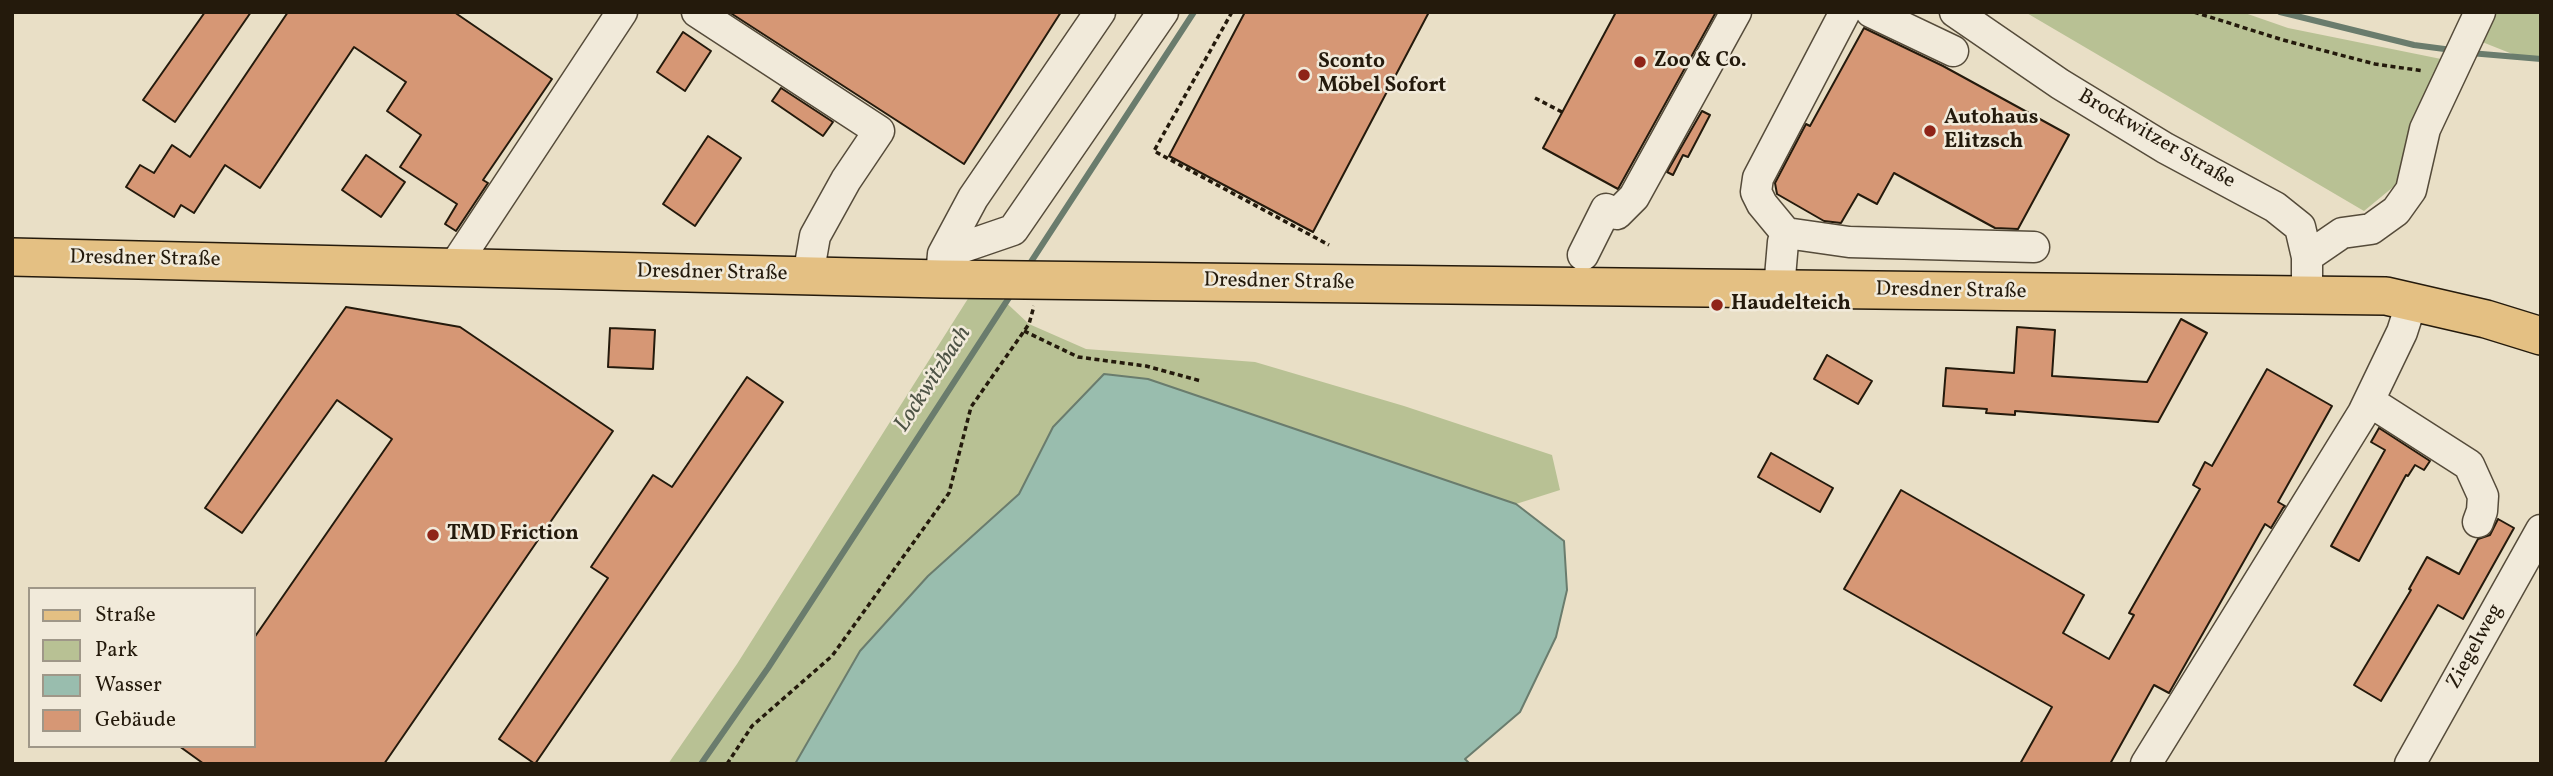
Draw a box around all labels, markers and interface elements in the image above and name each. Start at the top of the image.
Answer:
place label: Zoo & Co. [1654,49,1747,75]
place label: Sconto Möbel Sofort [1318,50,1446,100]
marker: Zoo & Co. [1632,54,1648,70]
marker: Sconto Möbel Sofort [1296,67,1312,83]
street label: Brockwitzer Straße [2073,85,2239,195]
place label: Autohaus Elitzsch [1944,106,2038,156]
marker: Autohaus Elitzsch [1922,123,1938,139]
street label: Dresdner Straße [69,246,221,274]
street label: Dresdner Straße [636,260,788,288]
street label: Dresdner Straße [1203,269,1355,297]
street label: Dresdner Straße [1875,278,2027,306]
place label: Haudelteich [1731,292,1851,318]
marker: Haudelteich [1709,297,1725,313]
water label: Lockwitzbach [890,322,978,438]
place label: TMD Friction [447,522,579,548]
marker: TMD Friction [425,527,441,543]
legend [28,587,256,748]
street label: Ziegelweg [2442,600,2510,694]
text: Straße [95,601,156,630]
text: Park [95,636,138,665]
text: Wasser [95,671,162,700]
text: Gebäude [95,706,176,735]

